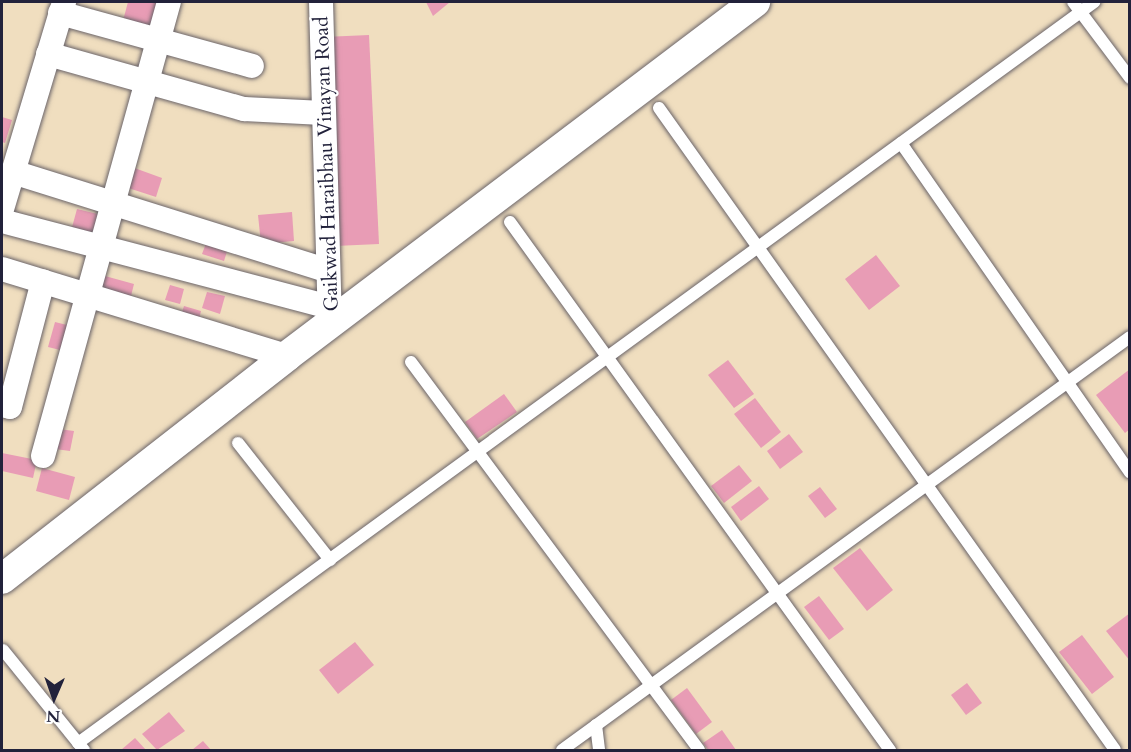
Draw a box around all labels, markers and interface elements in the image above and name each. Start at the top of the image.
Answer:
street label: Gaikwad Haraibhau Vinayan Road [309,16,343,312]
north arrow [24,668,84,728]
text: N [46,705,61,727]

